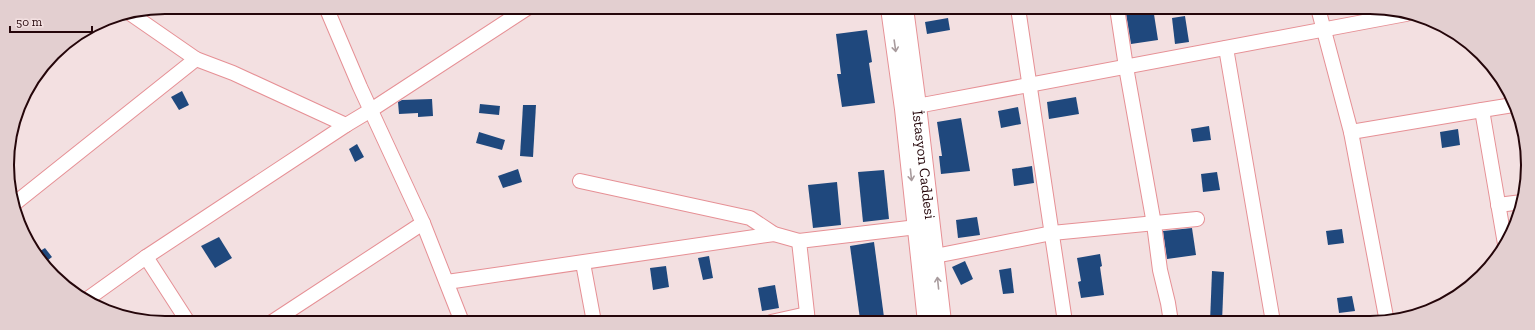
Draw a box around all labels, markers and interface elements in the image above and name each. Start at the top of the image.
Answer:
scale bar [10,8,92,34]
text: 50 m [16,15,43,29]
one-way arrow [891,39,899,52]
street label: İstasyon Caddesi [909,109,939,220]
one-way arrow [907,168,915,181]
one-way arrow [934,277,941,290]

